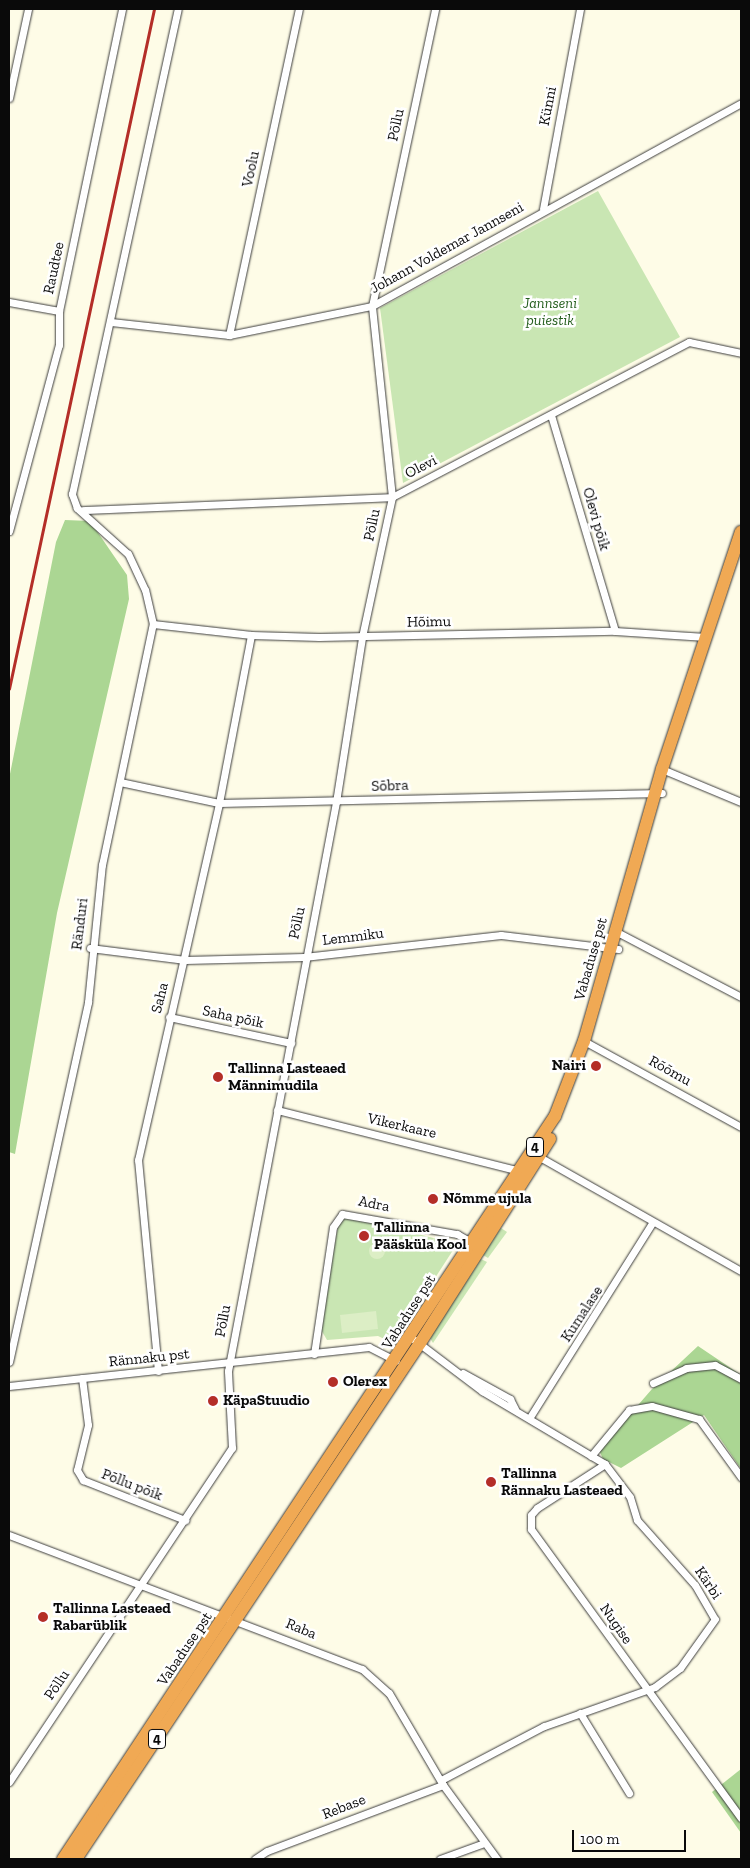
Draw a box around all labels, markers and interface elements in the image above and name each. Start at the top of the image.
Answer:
street label: Künni [535,85,561,127]
street label: Põllu [384,107,408,143]
street label: Voolu [238,149,264,189]
street label: Johann Voldemar Jannseni [367,198,527,298]
street label: Raudtee [40,240,68,296]
park label: Jannseni puiestik [523,294,577,329]
street label: Olevi [402,451,440,483]
street label: Olevi põik [578,485,614,553]
street label: Põllu [360,507,384,543]
street label: Hõimu [407,613,451,631]
street label: Sõbra [371,776,409,796]
street label: Ränduri [68,897,92,951]
street label: Põllu [285,905,309,941]
street label: Vabaduse pst [571,916,611,1002]
street label: Lemmiku [321,924,385,950]
street label: Saha [148,981,172,1015]
street label: Saha põik [201,1002,265,1032]
street label: Rõõmu [646,1052,694,1090]
place label: Nairi [552,1057,586,1075]
place label: Tallinna Lasteaed Männimudila [228,1059,346,1094]
marker: Nairi [590,1060,602,1072]
marker: Tallinna Lasteaed Männimudila [212,1071,224,1083]
street label: Vikerkaare [366,1109,438,1143]
road number: 4 [525,1136,545,1158]
place label: Nõmme ujula [443,1190,532,1208]
street label: Adra [357,1192,391,1216]
marker: Nõmme ujula [427,1193,439,1205]
place label: Tallinna Pääsküla Kool [374,1218,467,1253]
marker: Tallinna Pääsküla Kool [358,1230,370,1242]
street label: Vabaduse pst [378,1271,440,1353]
street label: Kumalase [557,1283,607,1345]
street label: Põllu [211,1303,235,1339]
street label: Rännaku pst [108,1345,190,1371]
place label: Olerex [343,1373,387,1391]
marker: Olerex [327,1376,339,1388]
place label: KäpaStuudio [223,1392,310,1410]
marker: KäpaStuudio [207,1395,219,1407]
place label: Tallinna Rännaku Lasteaed [501,1464,623,1499]
street label: Põllu põik [99,1465,165,1505]
marker: Tallinna Rännaku Lasteaed [485,1476,497,1488]
street label: Kärbi [691,1563,725,1603]
place label: Tallinna Lasteaed Rabarüblik [53,1599,171,1634]
street label: Nugise [596,1600,636,1648]
street label: Vabaduse pst [154,1609,216,1689]
marker: Tallinna Lasteaed Rabarüblik [37,1611,49,1623]
street label: Raba [283,1615,319,1643]
street label: Põllu [40,1667,74,1703]
road number: 4 [147,1728,167,1750]
street label: Rebase [320,1791,368,1823]
scale bar [575,1820,689,1852]
text: 100 m [580,1830,619,1848]

